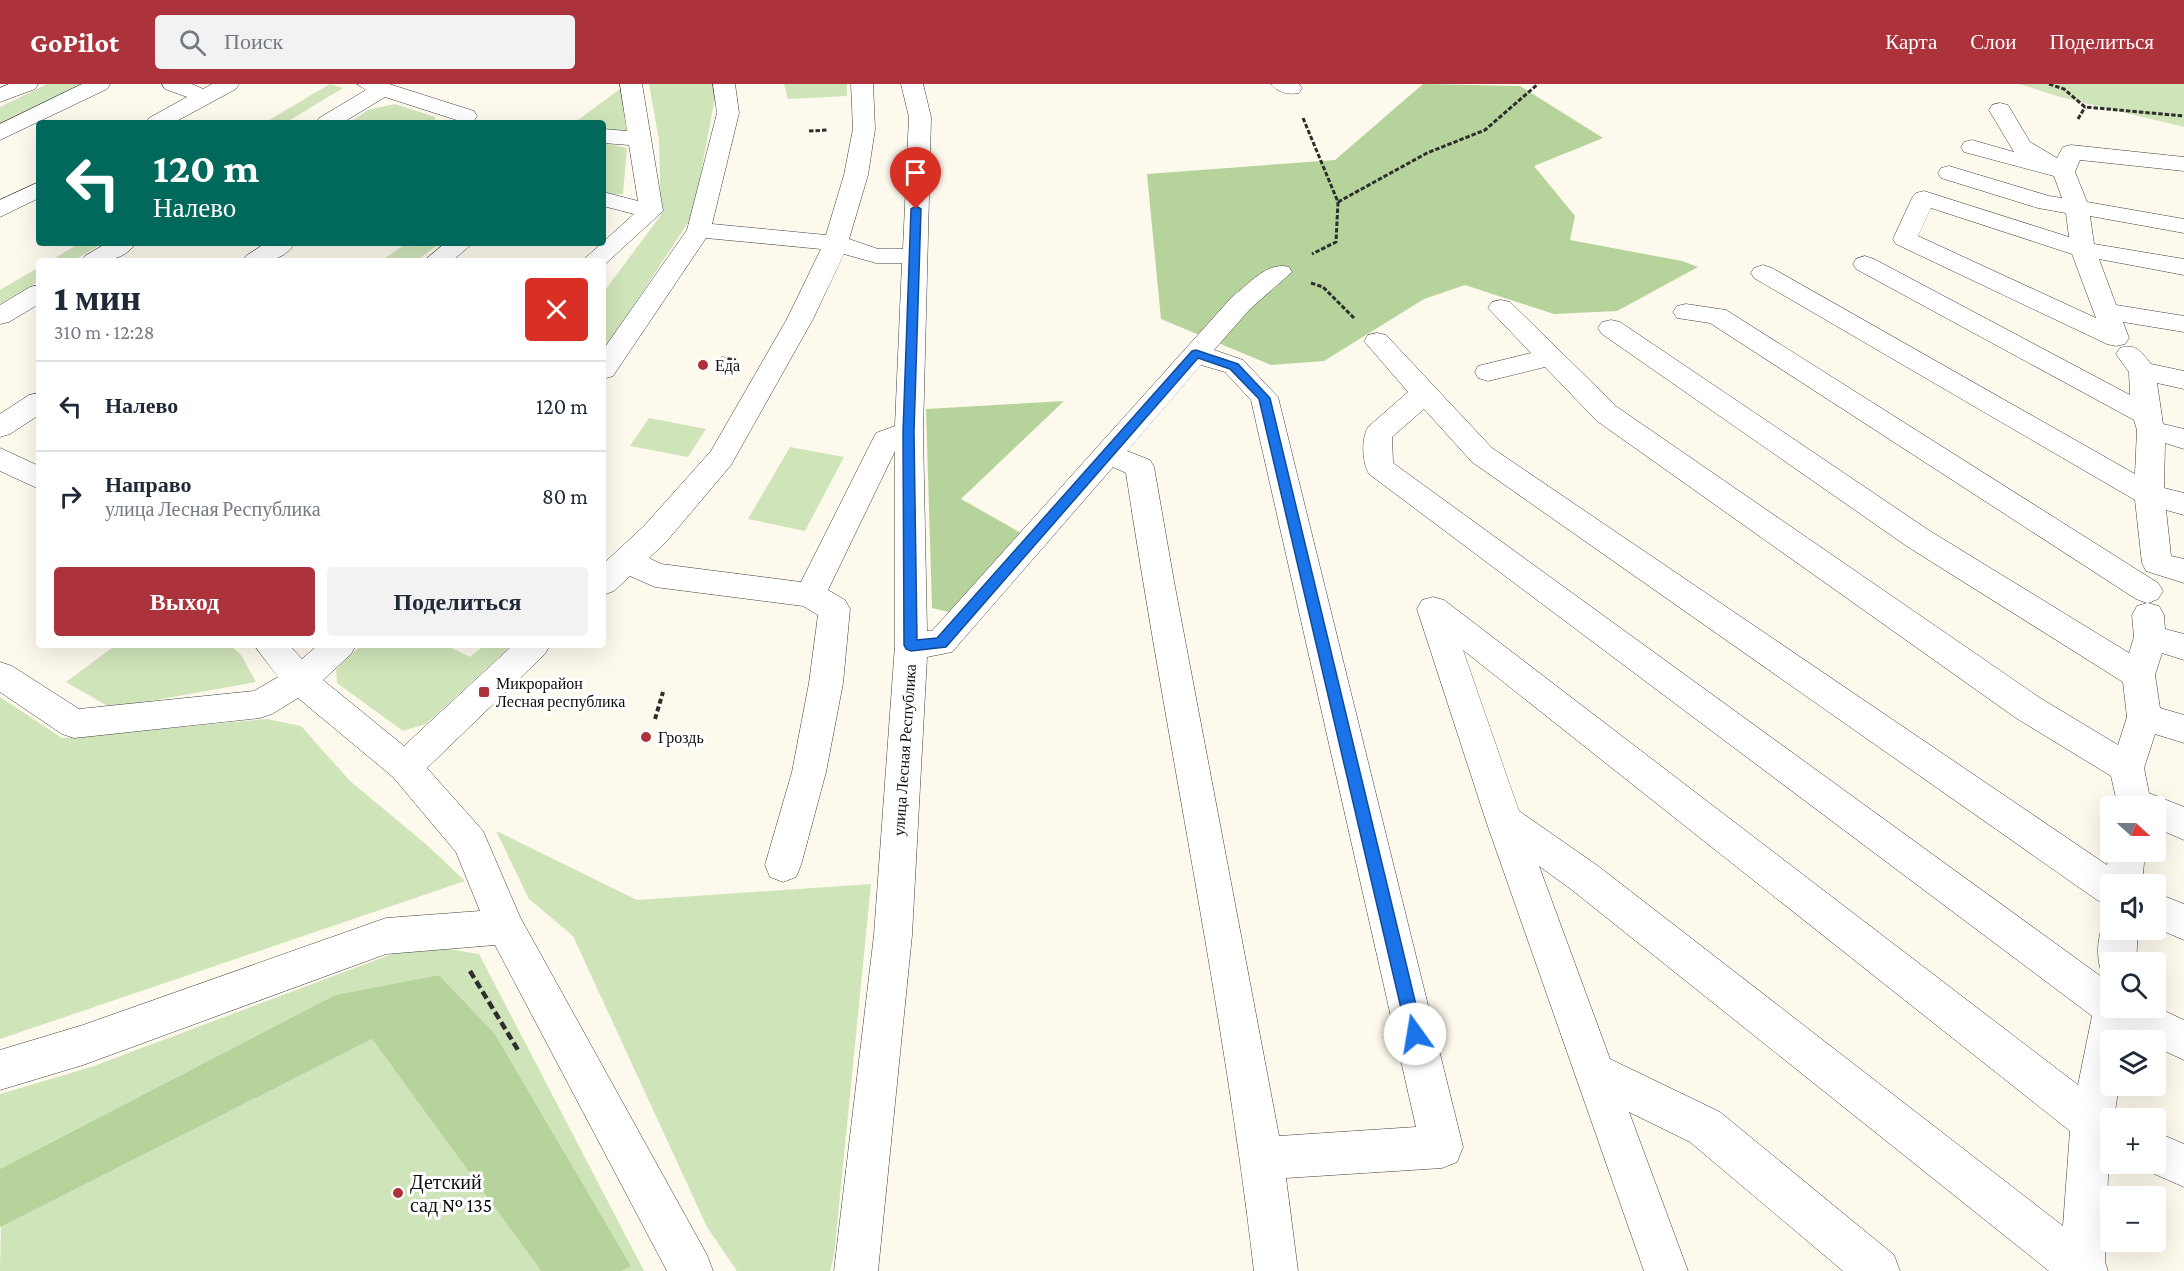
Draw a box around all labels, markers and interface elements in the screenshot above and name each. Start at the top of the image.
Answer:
search box [155,15,575,69]
icon: search [176,26,209,59]
text: GoPilot [30,27,119,58]
text: Поиск [224,29,283,54]
text: Карта [1885,30,1937,54]
text: Слои [1970,30,2016,54]
text: Поделиться [2049,30,2154,54]
icon: left [54,144,132,222]
text: 120 m [153,144,259,191]
pin [890,147,941,209]
icon: arrive [899,156,932,189]
text: Налево [153,193,236,223]
text: 1 мин [54,278,141,318]
button: close [525,278,588,341]
text: 310 m · 12:28 [54,321,155,343]
place label: Еда [715,357,740,375]
marker: Еда [696,358,710,372]
icon: left [54,390,87,423]
text: Налево [105,393,178,418]
text: 120 m [536,394,588,419]
text: Направо [105,472,191,497]
icon: right [54,480,87,513]
text: 80 m [542,484,588,509]
text: улица Лесная Республика [105,498,321,520]
button: Выход [54,567,315,636]
button: Поделиться [327,567,588,636]
street label: улица Лесная Республика [890,663,920,837]
place label: Микрорайон Лесная республика [496,675,625,711]
marker: Микрорайон Лесная республика [477,685,491,699]
place label: Гроздь [658,729,704,747]
marker: Гроздь [639,730,653,744]
north arrow [2100,796,2166,862]
map controls [2100,796,2166,1252]
button: sound [2100,874,2166,940]
button: search [2100,952,2166,1018]
position arrow [1383,1002,1447,1066]
button: layers [2100,1030,2166,1096]
button: + [2100,1108,2166,1174]
place label: Детский сад № 135 [410,1171,492,1217]
marker: Детский сад № 135 [391,1186,405,1200]
button: − [2100,1186,2166,1252]

